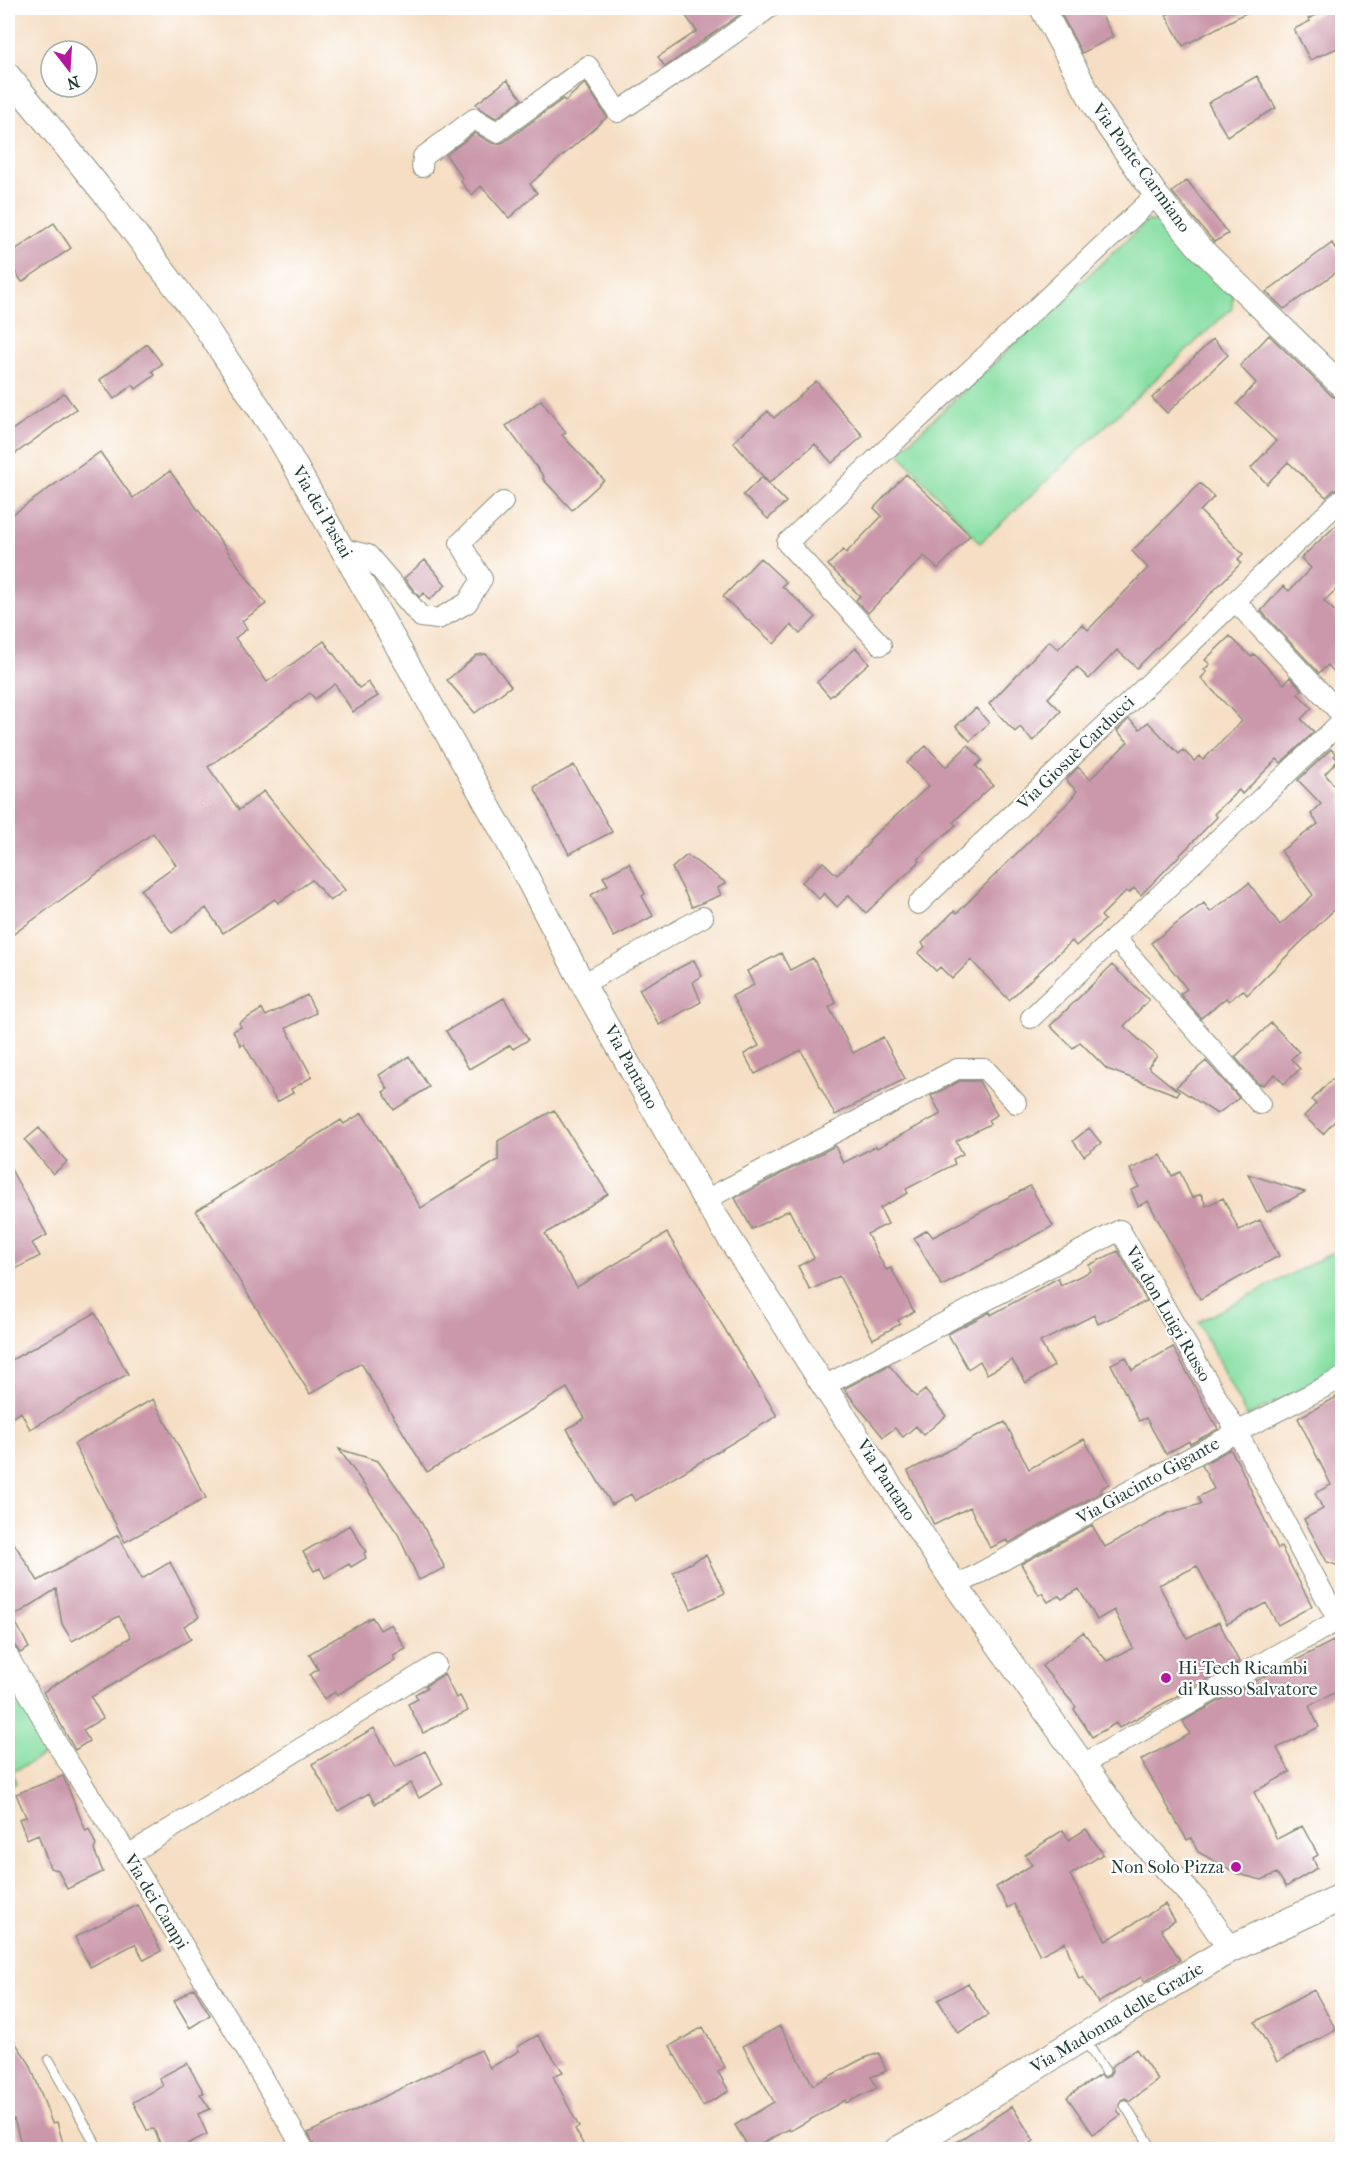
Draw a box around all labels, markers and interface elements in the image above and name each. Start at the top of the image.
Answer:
north arrow [39,39,99,99]
text: N [64,72,82,94]
street label: Via Ponte Carmiano [1087,99,1195,237]
street label: Via dei Pastai [287,461,357,562]
street label: Via Giosuè Carducci [1012,691,1139,815]
street label: Via Pantano [599,1020,663,1113]
street label: Via don Luigi Russo [1120,1242,1215,1385]
street label: Via Giacinto Gigante [1072,1433,1223,1529]
street label: Via Pantano [851,1435,920,1525]
place label: Hi-Tech Ricambi di Russo Salvatore [1178,1658,1318,1700]
marker: Hi-Tech Ricambi di Russo Salvatore [1159,1671,1173,1685]
street label: Via dei Campi [119,1850,193,1954]
place label: Non Solo Pizza [1111,1857,1225,1878]
marker: Non Solo Pizza [1229,1860,1243,1874]
street label: Via Madonna delle Grazie [1026,1958,1207,2078]

